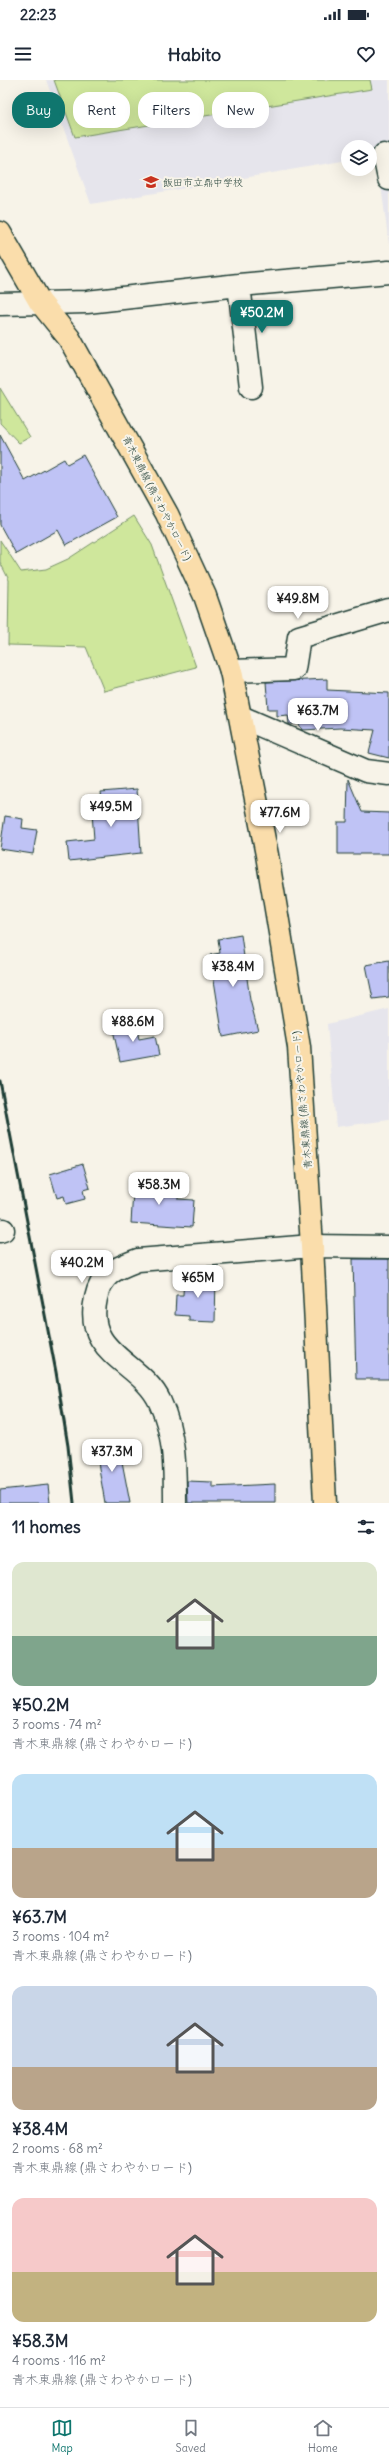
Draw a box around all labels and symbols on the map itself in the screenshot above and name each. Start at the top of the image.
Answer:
school or university icon: 飯田市立鼎中学校 [142,173,160,191]
place label: 飯田市立鼎中学校 [163,176,243,189]
pin: ¥50.2M [229,300,295,334]
street label: 青木東鼎線 (鼎さわやかロード) [120,433,194,563]
pin: ¥49.8M [265,586,331,620]
pin: ¥63.7M [285,698,351,732]
pin: ¥49.5M [78,794,144,828]
pin: ¥77.6M [247,800,313,834]
pin: ¥38.4M [200,954,266,988]
pin: ¥88.6M [100,1009,166,1043]
street label: 青木東鼎線 (鼎さわやかロード) [289,1030,315,1170]
pin: ¥58.3M [126,1172,192,1206]
pin: ¥40.2M [49,1250,115,1284]
pin: ¥65M [174,1265,222,1299]
pin: ¥37.3M [79,1439,145,1473]

